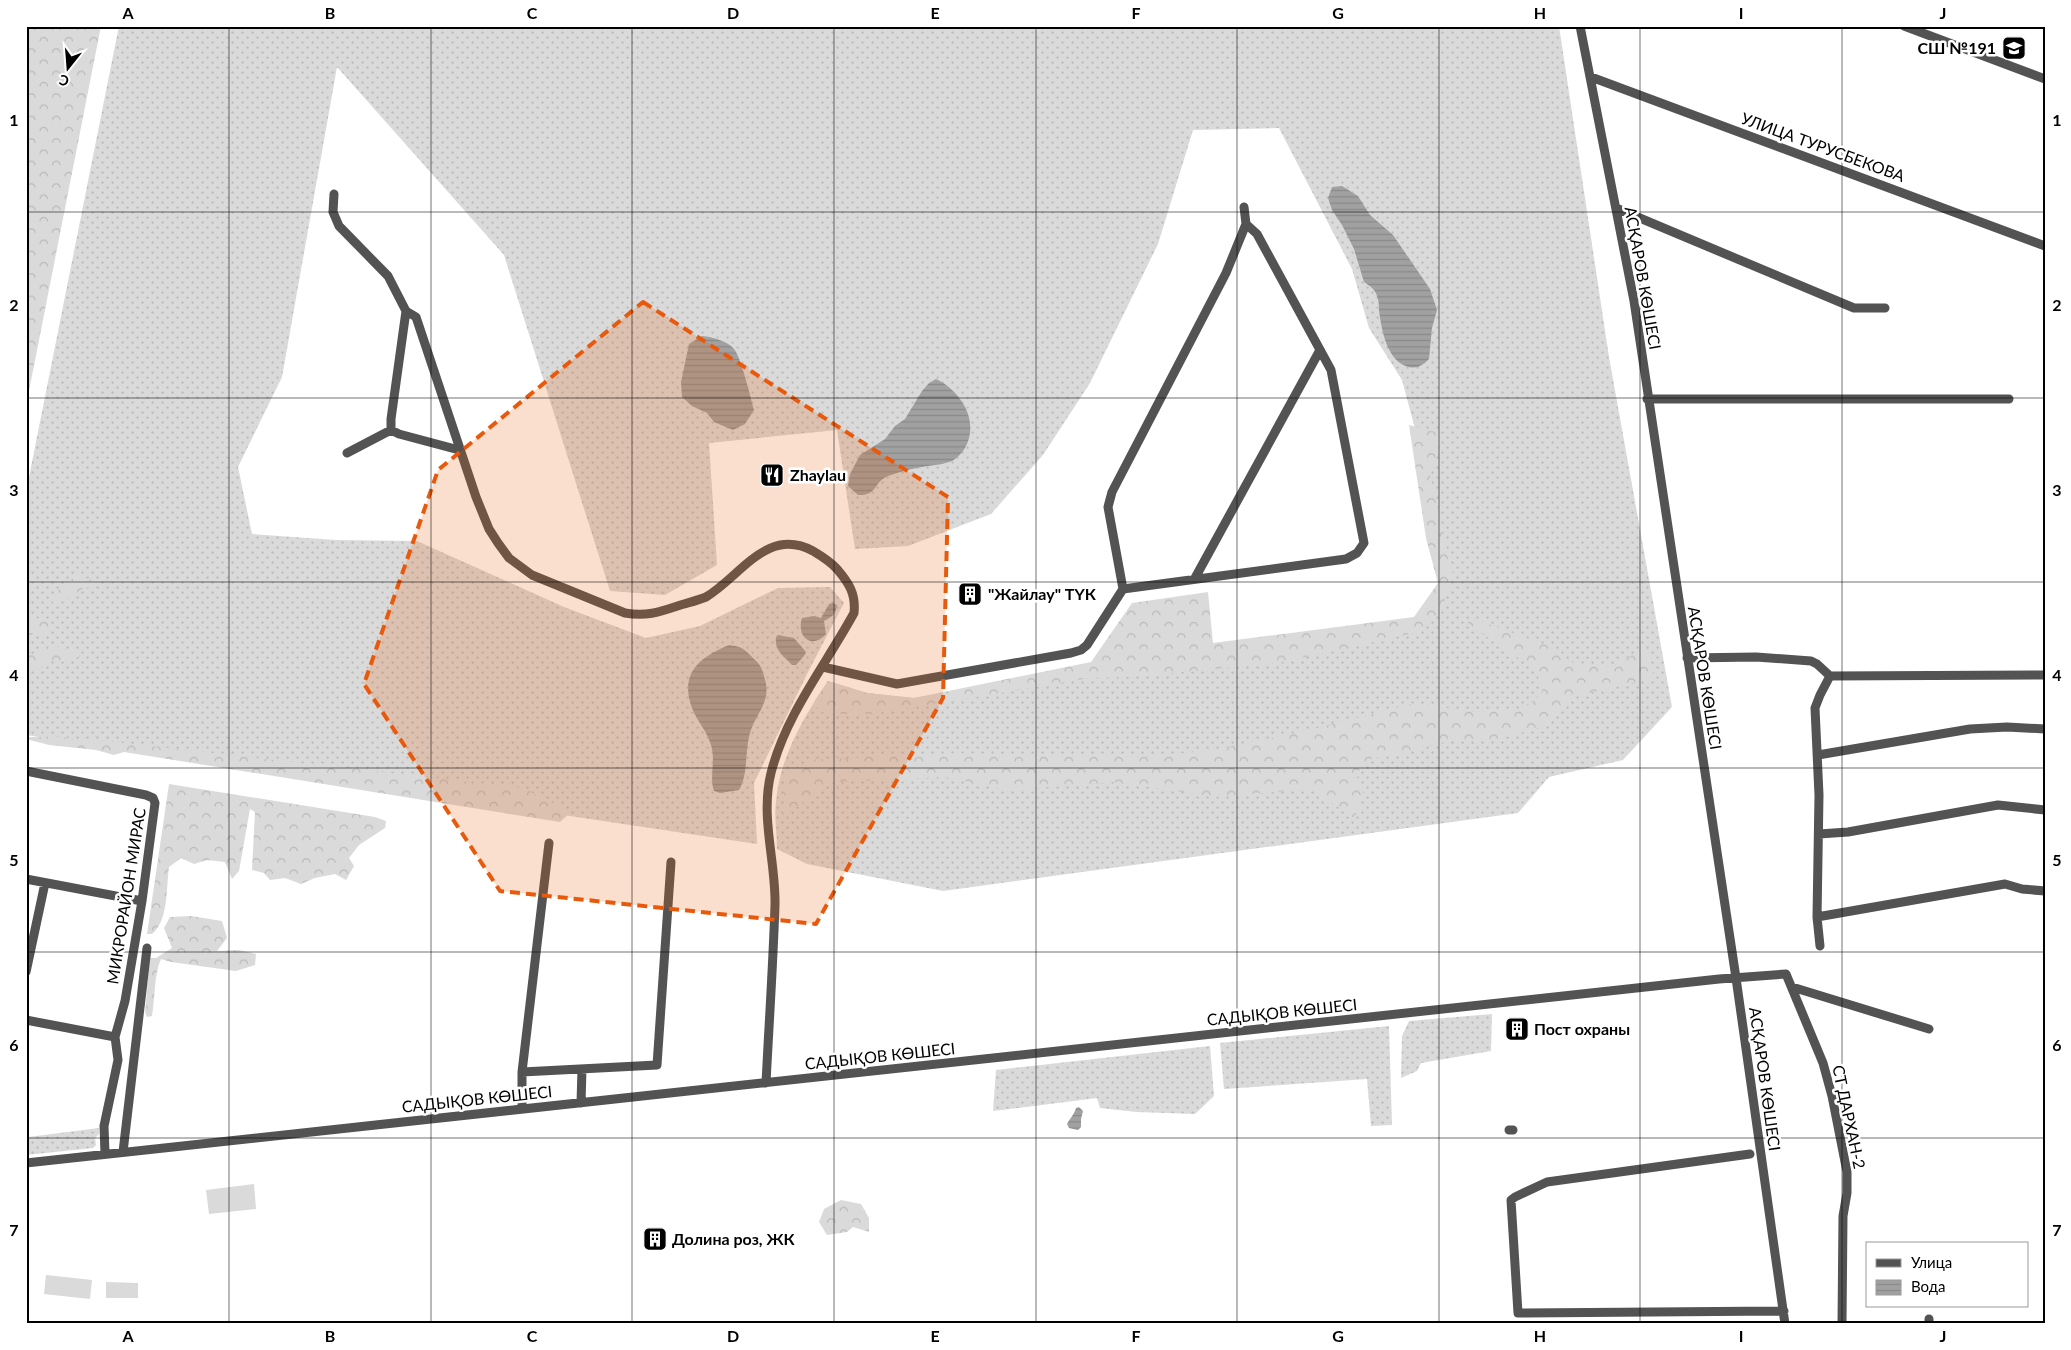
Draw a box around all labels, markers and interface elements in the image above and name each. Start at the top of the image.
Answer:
text: A [121,3,134,22]
text: B [325,3,335,22]
text: C [527,3,538,22]
text: D [727,3,739,22]
text: E [930,3,940,22]
text: F [1131,3,1141,22]
text: G [1332,3,1344,22]
text: H [1534,3,1546,22]
text: I [1739,3,1743,22]
text: J [1940,3,1946,22]
school or university icon: СШ №191 [2001,35,2027,61]
place label: СШ №191 [1918,38,1996,57]
north arrow [42,42,92,92]
text: С [56,71,71,90]
street label: УЛИЦА ТУРУСБЕКОВА [1739,108,1908,185]
text: 1 [9,110,19,129]
text: 1 [2052,110,2062,129]
street label: АСҚАРОВ КӨШЕСІ [1622,205,1665,351]
text: 2 [9,295,19,314]
text: 2 [2052,295,2062,314]
restaurant icon: Zhaylau [759,462,785,488]
place label: Zhaylau [790,465,846,484]
text: 3 [9,480,19,499]
text: 3 [2052,480,2062,499]
building icon: "Жайлау" ТҮК [957,581,983,607]
place label: "Жайлау" ТҮК [988,584,1097,603]
street label: АСҚАРОВ КӨШЕСІ [1685,605,1726,751]
text: 4 [9,665,19,684]
text: 4 [2052,665,2062,684]
street label: МИКРОРАЙОН МИРАС [102,806,149,985]
text: 5 [9,850,19,869]
text: 5 [2052,850,2062,869]
street label: САДЫҚОВ КӨШЕСІ [1206,994,1358,1029]
street label: АСҚАРОВ КӨШЕСІ [1746,1006,1785,1152]
building icon: Пост охраны [1504,1016,1530,1042]
place label: Пост охраны [1534,1019,1630,1038]
text: 6 [9,1035,19,1054]
text: 6 [2052,1035,2062,1054]
street label: САДЫҚОВ КӨШЕСІ [804,1038,956,1073]
street label: СТ ДАРХАН-2 [1829,1063,1870,1171]
street label: САДЫҚОВ КӨШЕСІ [401,1081,553,1116]
text: 7 [9,1220,19,1239]
text: 7 [2052,1220,2062,1239]
building icon: Долина роз, ЖК [642,1226,668,1252]
place label: Долина роз, ЖК [672,1229,796,1248]
legend [1866,1242,2028,1308]
text: Улица [1911,1253,1952,1271]
text: Вода [1911,1277,1946,1295]
text: A [121,1326,134,1345]
text: B [325,1326,335,1345]
text: C [527,1326,538,1345]
text: D [727,1326,739,1345]
text: E [930,1326,940,1345]
text: F [1131,1326,1141,1345]
text: G [1332,1326,1344,1345]
text: H [1534,1326,1546,1345]
text: I [1739,1326,1743,1345]
text: J [1940,1326,1946,1345]

